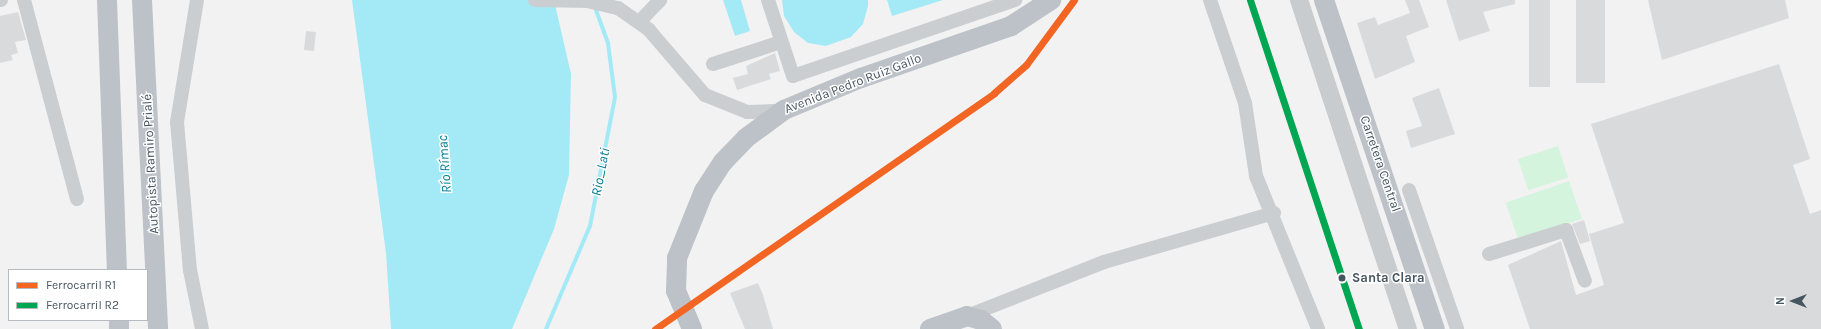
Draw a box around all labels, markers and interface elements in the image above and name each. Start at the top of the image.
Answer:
street label: Avenida Pedro Ruiz Gallo [782,51,924,117]
street label: Autopista Ramiro Prialé [140,94,162,234]
street label: Carretera Central [1356,114,1404,214]
water label: Río Rímac [435,134,455,194]
water label: Rio_Lati [588,146,614,198]
legend [8,269,148,321]
place label: Santa Clara [1352,270,1425,286]
marker: Santa Clara [1335,271,1349,285]
text: Ferrocarril R1 [46,278,116,292]
north arrow [1773,281,1813,321]
text: N [1774,297,1787,305]
text: Ferrocarril R2 [46,298,119,312]

